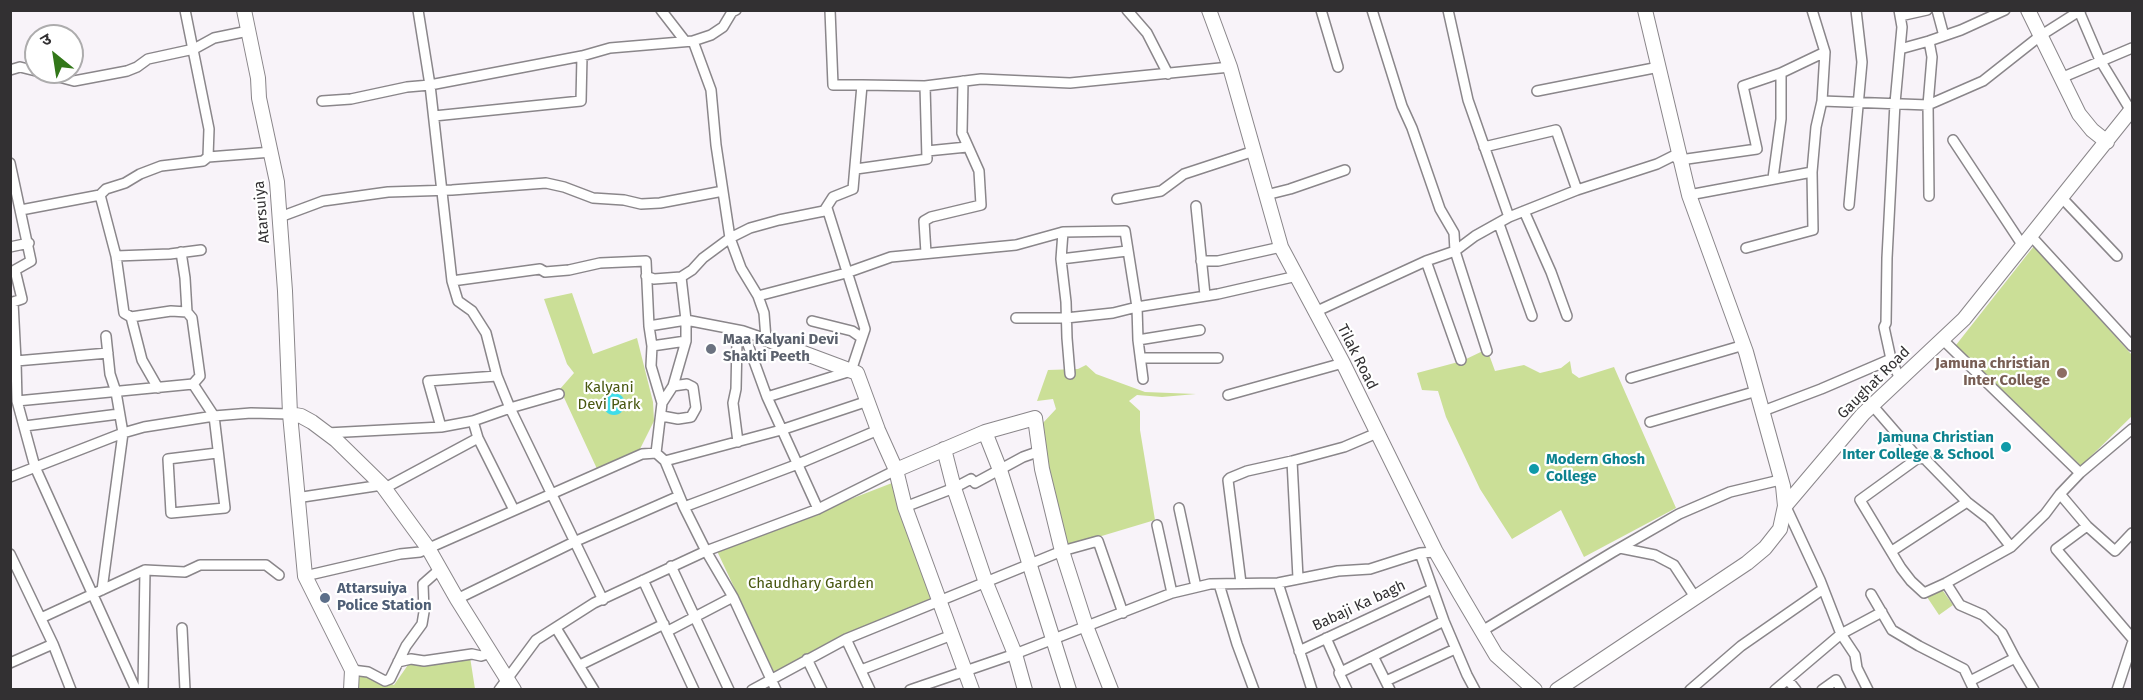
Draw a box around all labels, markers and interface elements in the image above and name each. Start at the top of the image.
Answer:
north arrow [24,24,84,84]
text: उ [37,29,55,50]
street label: Atarsuiya [250,180,274,244]
street label: Tilak Road [1333,321,1381,393]
place label: Maa Kalyani Devi Shakti Peeth [723,331,838,366]
marker: Maa Kalyani Devi Shakti Peeth [704,342,718,356]
street label: Gaughat Road [1834,343,1914,423]
place label: Jamuna christian Inter College [1935,355,2050,390]
marker: Jamuna christian Inter College [2055,366,2069,380]
park label: Kalyani Devi Park [578,379,640,414]
place label: Jamuna Christian Inter College & School [1842,429,1994,464]
marker: Jamuna Christian Inter College & School [1999,440,2013,454]
place label: Modern Ghosh College [1546,451,1645,486]
marker: Modern Ghosh College [1527,462,1541,476]
park label: Chaudhary Garden [748,575,874,593]
street label: Babaji Ka bagh [1310,577,1408,635]
place label: Attarsuiya Police Station [337,580,432,615]
marker: Attarsuiya Police Station [318,591,332,605]

